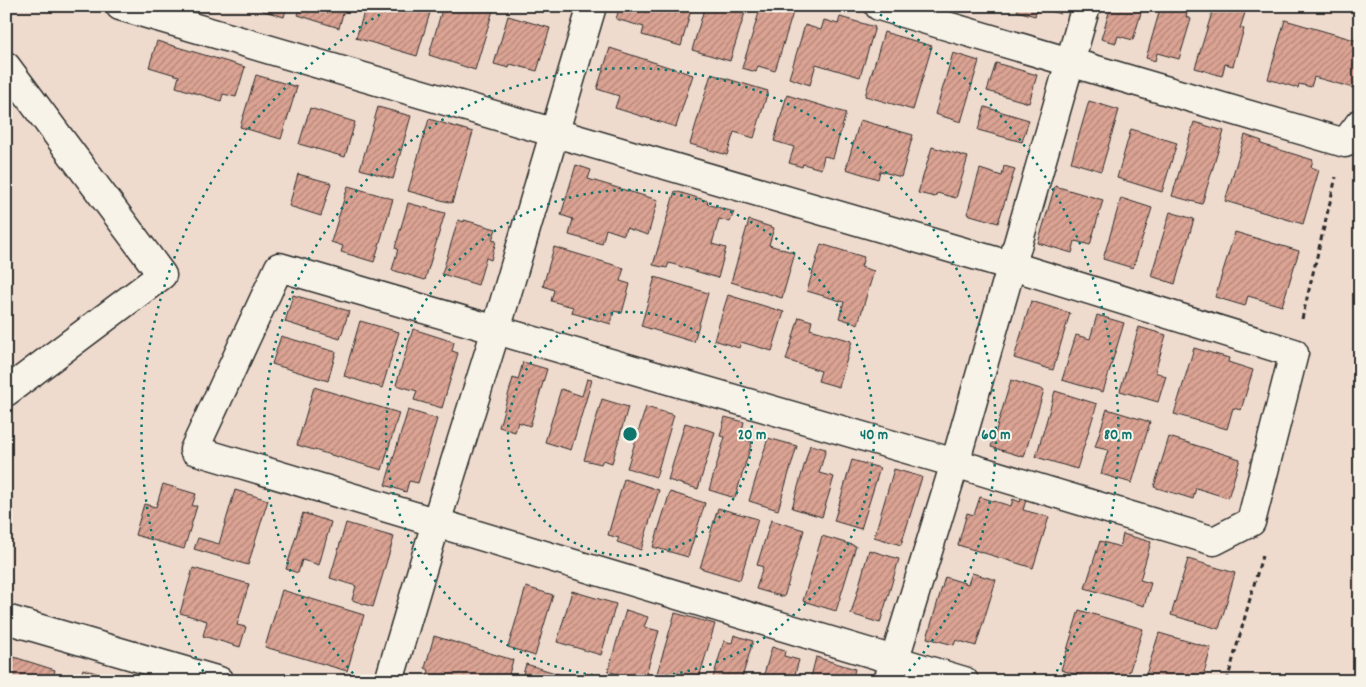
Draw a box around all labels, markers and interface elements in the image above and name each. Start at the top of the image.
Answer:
centre of rings [621,425,639,443]
text: 20 m [738,425,766,447]
text: 40 m [860,425,888,447]
text: 60 m [981,425,1011,447]
text: 80 m [1104,425,1132,447]

